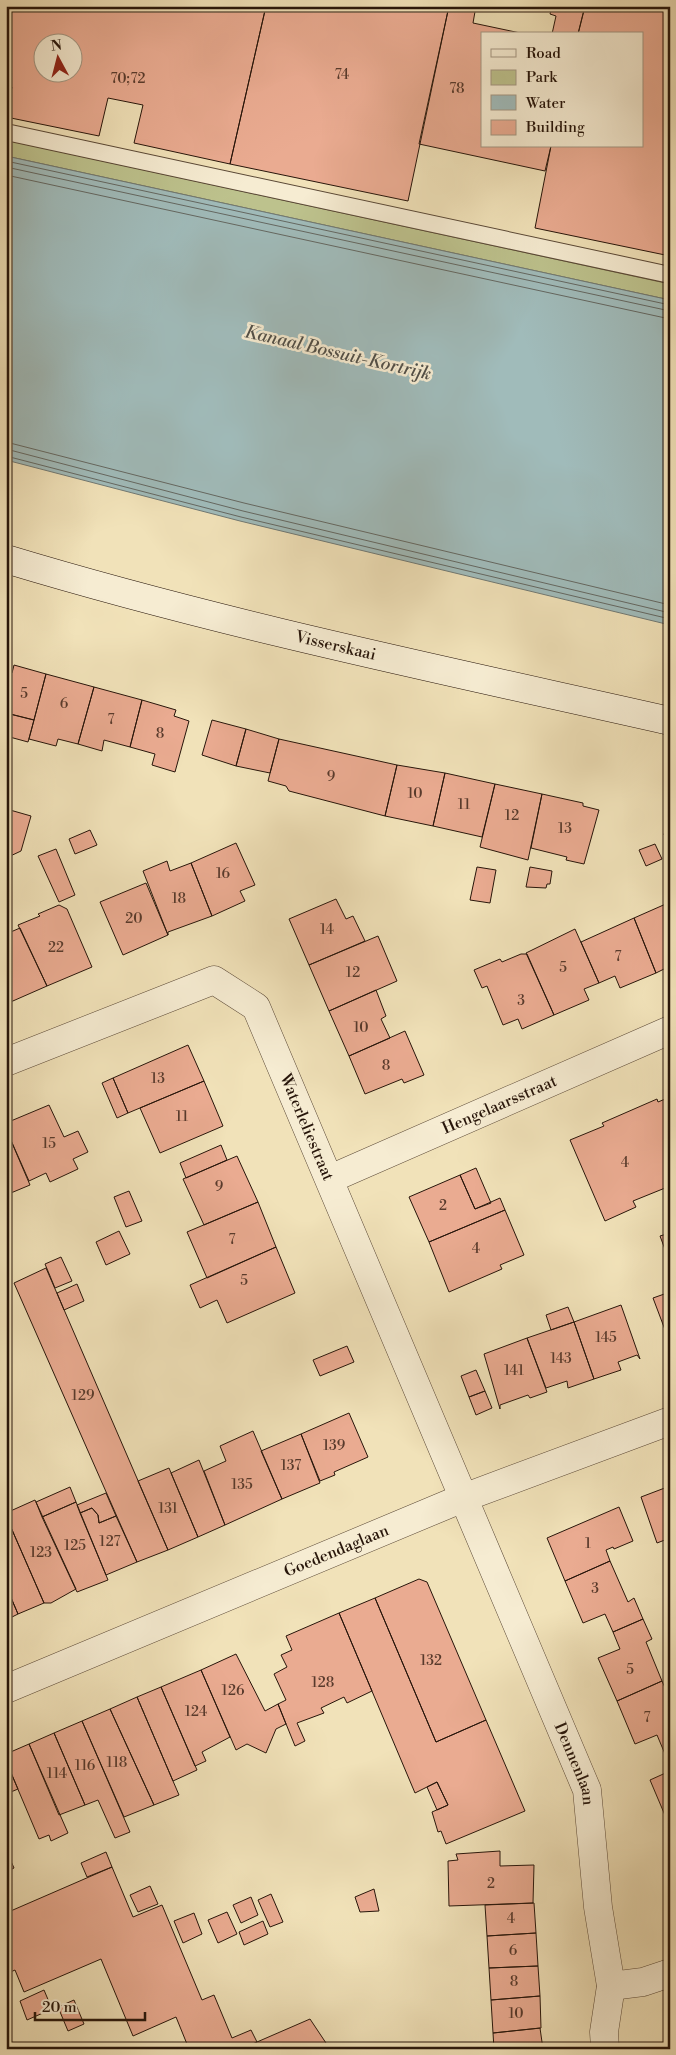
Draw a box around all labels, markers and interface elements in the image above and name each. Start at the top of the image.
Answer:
north arrow [32,32,82,82]
legend [481,32,644,148]
text: N [50,36,63,56]
text: Road [526,44,561,63]
house number: 74 [335,66,349,84]
text: Park [526,68,558,87]
house number: 70;72 [111,70,145,88]
house number: 78 [449,80,465,98]
text: Water [525,94,566,113]
text: Building [525,118,585,137]
water label: Kanaal Bossuit-Kortrijk [243,320,433,386]
street label: Visserskaai [292,626,378,665]
house number: 5 [20,685,28,703]
house number: 6 [60,695,69,713]
house number: 7 [107,711,115,729]
house number: 8 [156,725,164,743]
house number: 9 [327,768,335,786]
house number: 10 [408,785,422,803]
house number: 11 [458,796,470,814]
house number: 12 [505,807,519,825]
house number: 13 [558,820,572,838]
house number: 16 [216,865,231,883]
house number: 18 [172,890,186,908]
house number: 20 [125,910,143,928]
house number: 14 [320,921,334,939]
house number: 22 [48,939,64,957]
house number: 7 [614,948,622,966]
house number: 5 [559,959,567,977]
house number: 12 [346,964,360,982]
house number: 3 [517,992,525,1010]
house number: 10 [354,1019,368,1037]
house number: 8 [382,1057,390,1075]
house number: 13 [151,1070,165,1088]
street label: Waterleliestraat [275,1070,338,1184]
street label: Hengelaarsstraat [439,1071,560,1139]
house number: 11 [176,1108,188,1126]
house number: 15 [42,1135,56,1153]
house number: 4 [621,1154,629,1172]
house number: 9 [215,1178,223,1196]
house number: 2 [439,1197,447,1215]
house number: 7 [228,1231,236,1249]
house number: 4 [472,1240,480,1258]
house number: 5 [240,1272,248,1290]
house number: 145 [595,1329,617,1347]
house number: 143 [550,1350,572,1368]
house number: 141 [504,1362,524,1380]
house number: 129 [72,1387,94,1405]
house number: 139 [323,1437,345,1455]
house number: 137 [281,1457,301,1475]
house number: 135 [231,1476,253,1494]
house number: 131 [158,1500,178,1518]
street label: Goedendaglaan [281,1520,392,1582]
house number: 127 [99,1533,121,1551]
house number: 1 [585,1535,591,1553]
house number: 125 [64,1537,86,1555]
house number: 123 [30,1544,52,1562]
house number: 3 [591,1580,599,1598]
house number: 132 [420,1652,442,1670]
house number: 5 [626,1661,634,1679]
house number: 128 [312,1674,334,1692]
house number: 126 [222,1682,245,1700]
house number: 124 [185,1703,207,1721]
house number: 7 [643,1709,651,1727]
street label: Dennenlaan [550,1719,598,1807]
house number: 118 [107,1754,127,1772]
house number: 116 [75,1757,96,1775]
house number: 114 [47,1765,67,1783]
house number: 2 [487,1875,495,1893]
house number: 4 [507,1910,515,1928]
house number: 6 [509,1942,518,1960]
house number: 8 [510,1973,518,1991]
scale bar [35,1990,145,2022]
text: 20 m [42,1998,77,2017]
house number: 10 [509,2005,523,2023]

